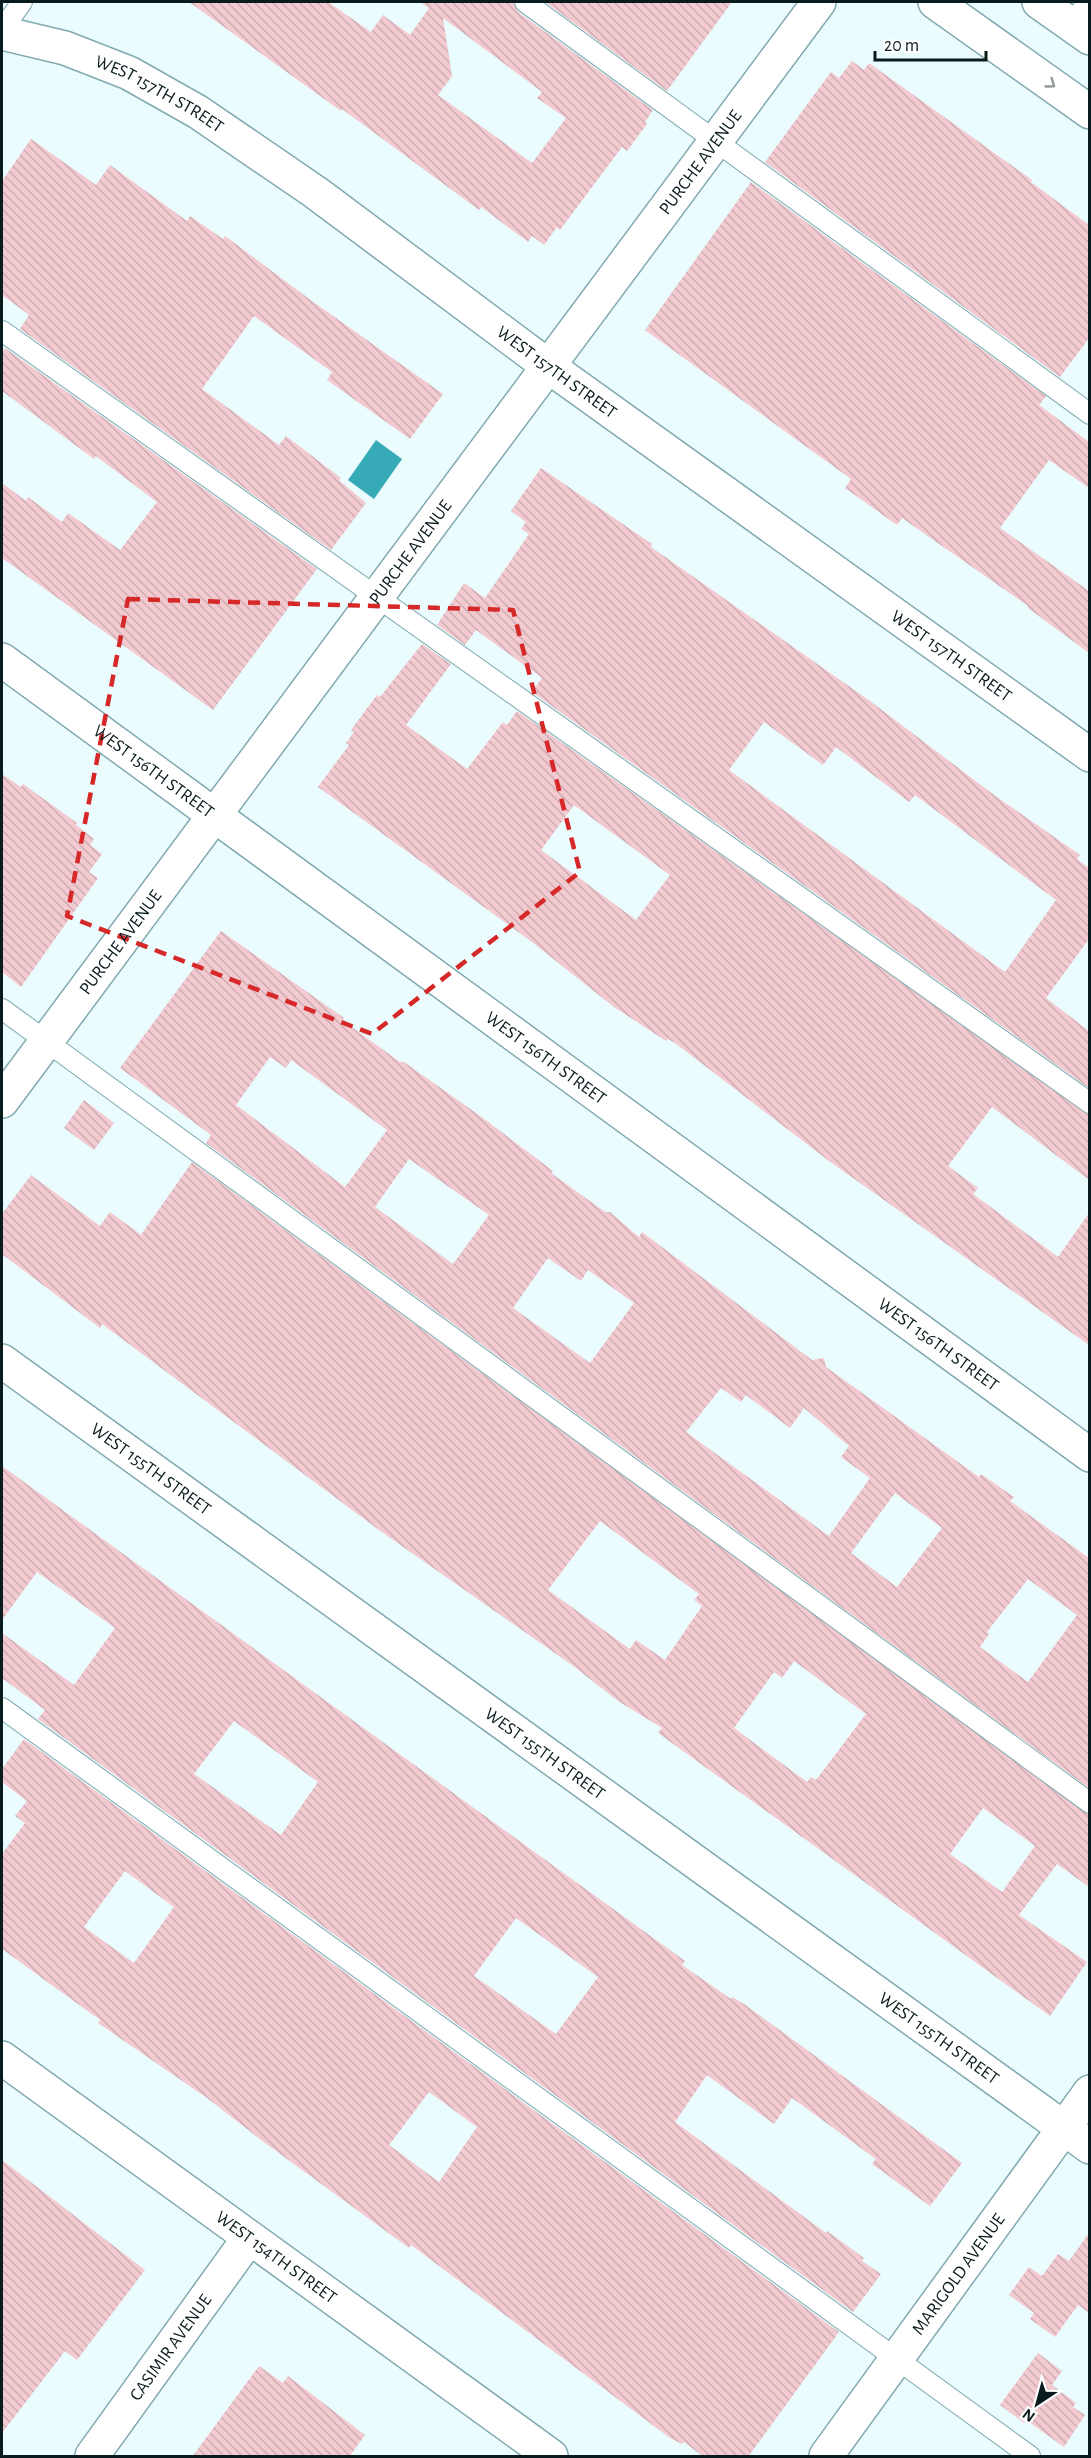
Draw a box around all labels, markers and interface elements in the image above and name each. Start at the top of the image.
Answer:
scale bar [875,24,986,62]
text: 20 m [884,37,919,55]
street label: WEST 157TH STREET [93,53,227,137]
one-way arrow [1044,77,1055,88]
street label: PURCHE AVENUE [656,107,746,218]
street label: WEST 157TH STREET [493,323,620,422]
street label: PURCHE AVENUE [366,497,456,608]
street label: WEST 157TH STREET [887,607,1015,706]
street label: WEST 156TH STREET [90,722,217,822]
street label: PURCHE AVENUE [76,887,166,998]
street label: WEST 156TH STREET [482,1009,609,1108]
street label: WEST 156TH STREET [874,1295,1002,1395]
street label: WEST 155TH STREET [87,1420,214,1519]
street label: WEST 155TH STREET [481,1705,608,1804]
street label: WEST 155TH STREET [875,1989,1002,2088]
street label: WEST 154TH STREET [212,2208,340,2308]
street label: MARIGOLD AVENUE [909,2210,1009,2338]
street label: CASIMIR AVENUE [127,2291,215,2404]
north arrow [1007,2374,1067,2434]
text: N [1020,2406,1038,2425]

